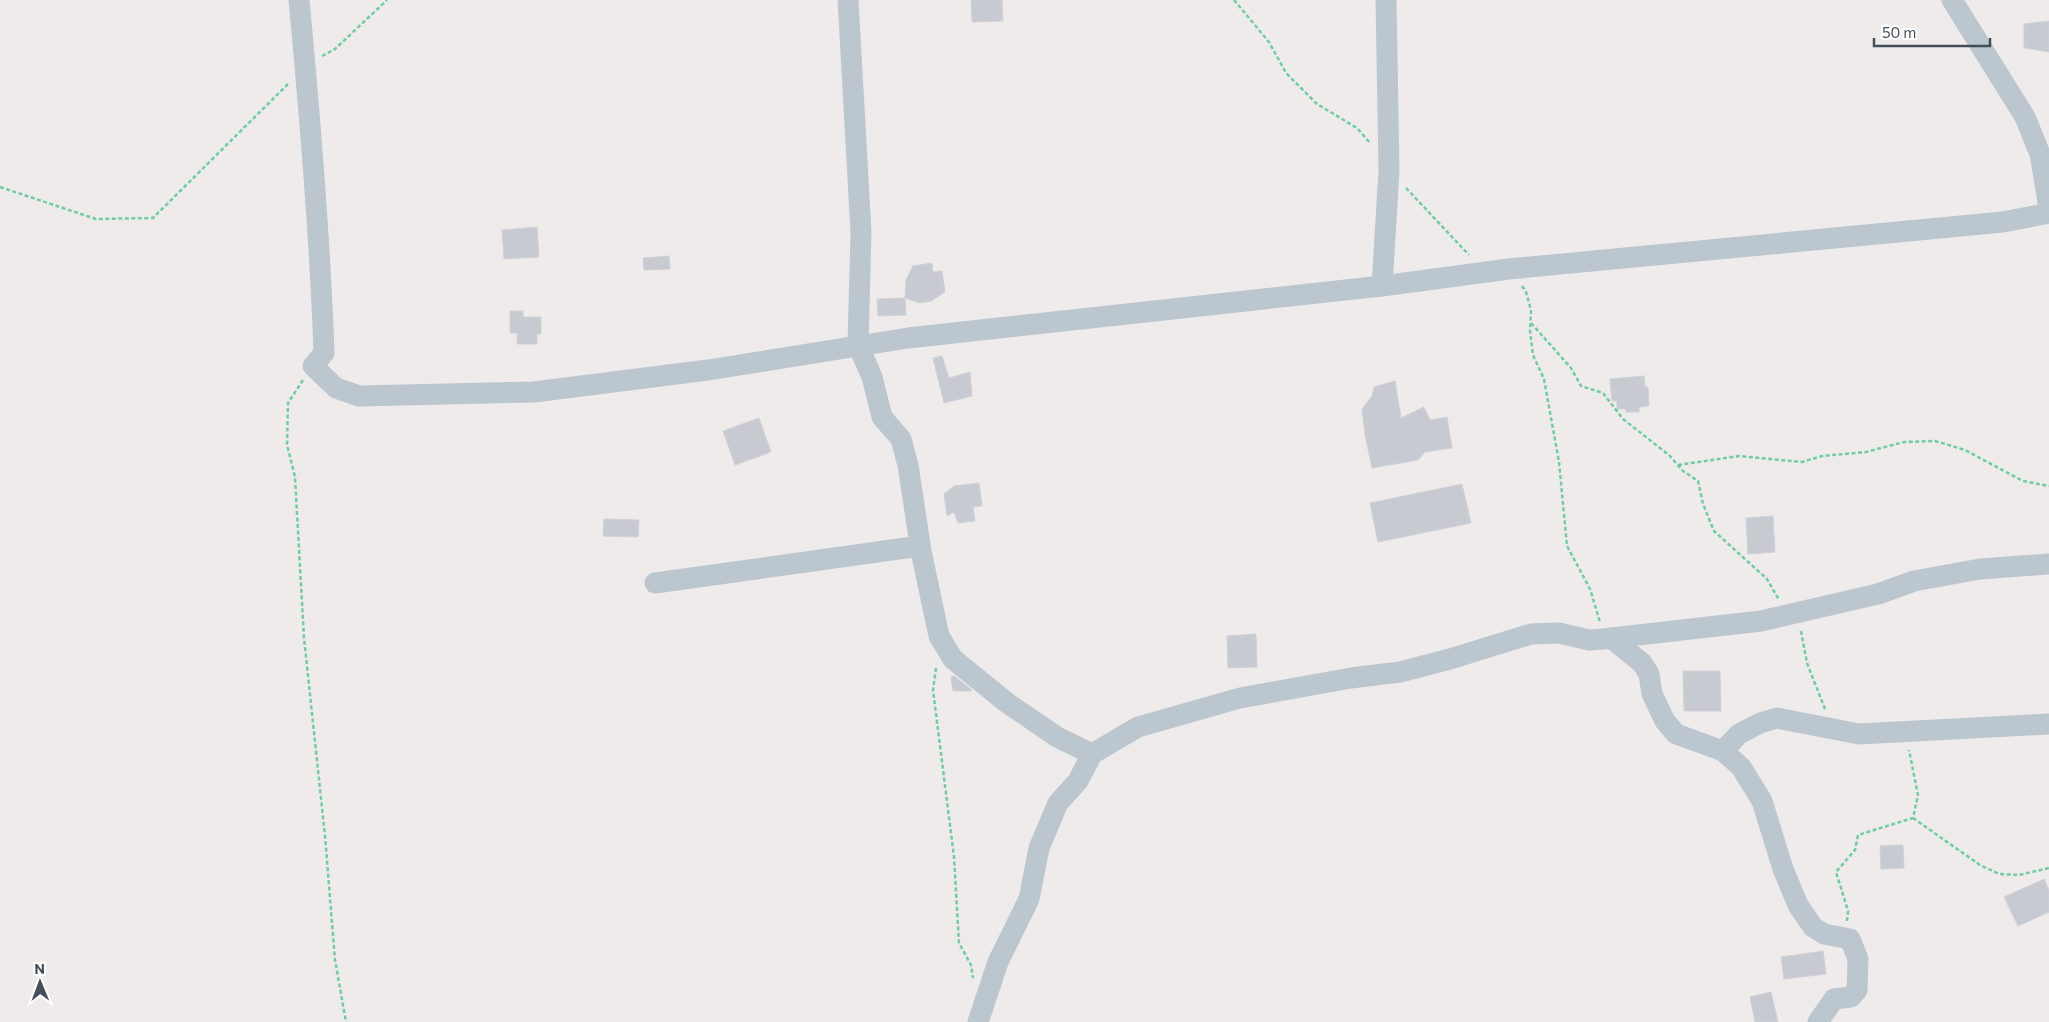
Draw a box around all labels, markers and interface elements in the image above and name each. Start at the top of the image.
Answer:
scale bar [1874,15,1990,47]
text: 50 m [1882,23,1916,41]
north arrow [15,957,65,1007]
text: N [34,960,45,977]

